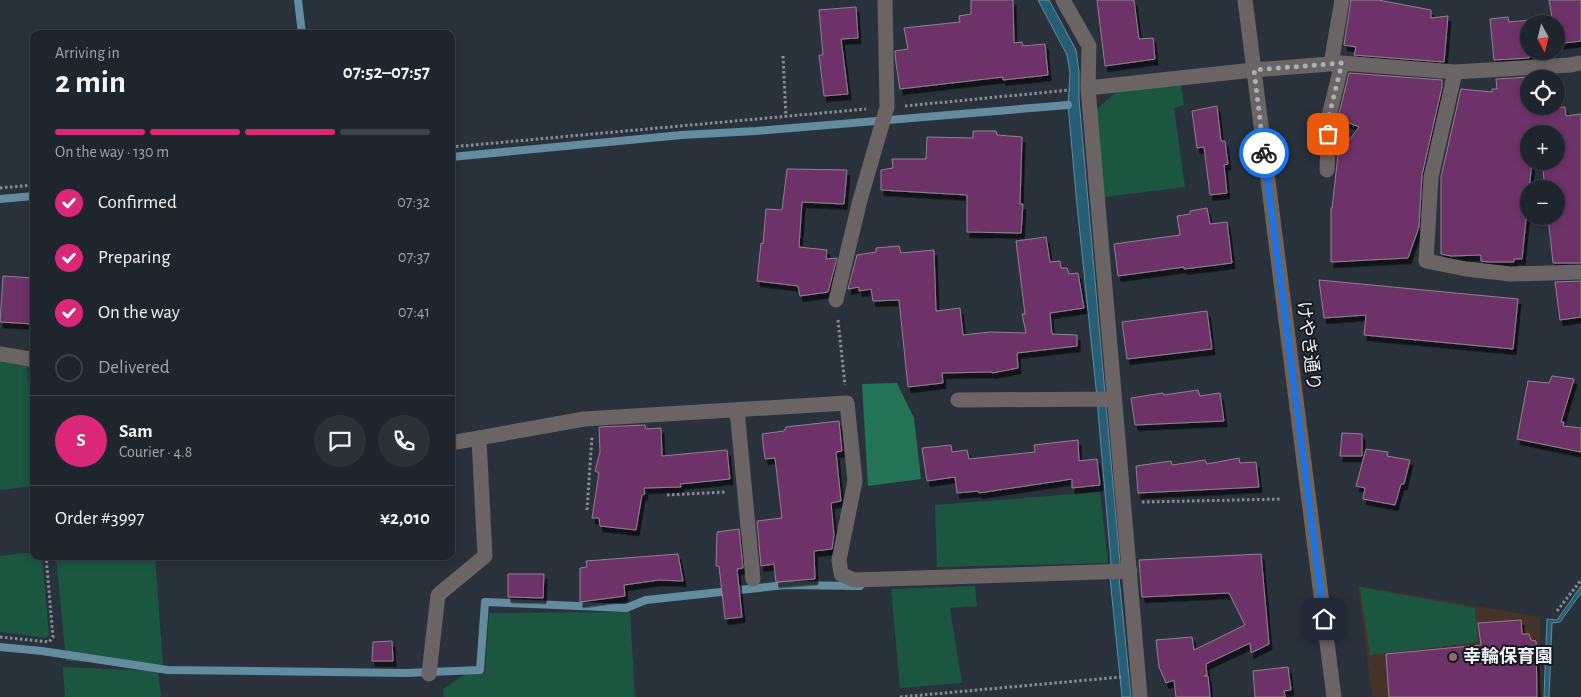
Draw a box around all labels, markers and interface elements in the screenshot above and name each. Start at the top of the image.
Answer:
north arrow [1520,15,1565,60]
map controls [1520,15,1565,225]
text: Arriving in [55,45,120,61]
text: 07:52–07:57 [343,63,430,82]
text: 2 min [55,66,126,98]
button: locate [1520,70,1565,115]
pin [1307,113,1349,155]
icon: bag [1314,120,1342,148]
button: + [1520,125,1565,170]
courier [1239,128,1289,178]
icon: bike [1250,139,1278,167]
text: On the way · 130 m [55,144,169,160]
button: − [1520,180,1565,225]
icon: check [55,189,83,217]
text: Confirmed [98,193,177,212]
text: 07:32 [397,194,430,210]
icon: check [55,244,83,272]
text: Preparing [98,248,171,267]
text: 07:37 [398,249,430,265]
icon: check [55,299,83,327]
street label: けやき通り [1294,300,1323,392]
text: On the way [98,303,180,322]
text: 07:41 [398,304,430,320]
text: Delivered [98,358,170,377]
button: chat [314,415,366,467]
button: phone [378,415,430,467]
text: Sam [119,422,153,441]
text: S [76,431,86,450]
text: Courier · 4.8 [119,444,192,460]
text: Order #3997 [55,509,144,528]
text: ¥2,010 [380,509,430,528]
pin [1303,598,1345,640]
icon: home [1310,605,1338,633]
place label: 幸輪保育園 [1463,646,1553,666]
marker: 幸輪保育園 [1447,651,1459,663]

